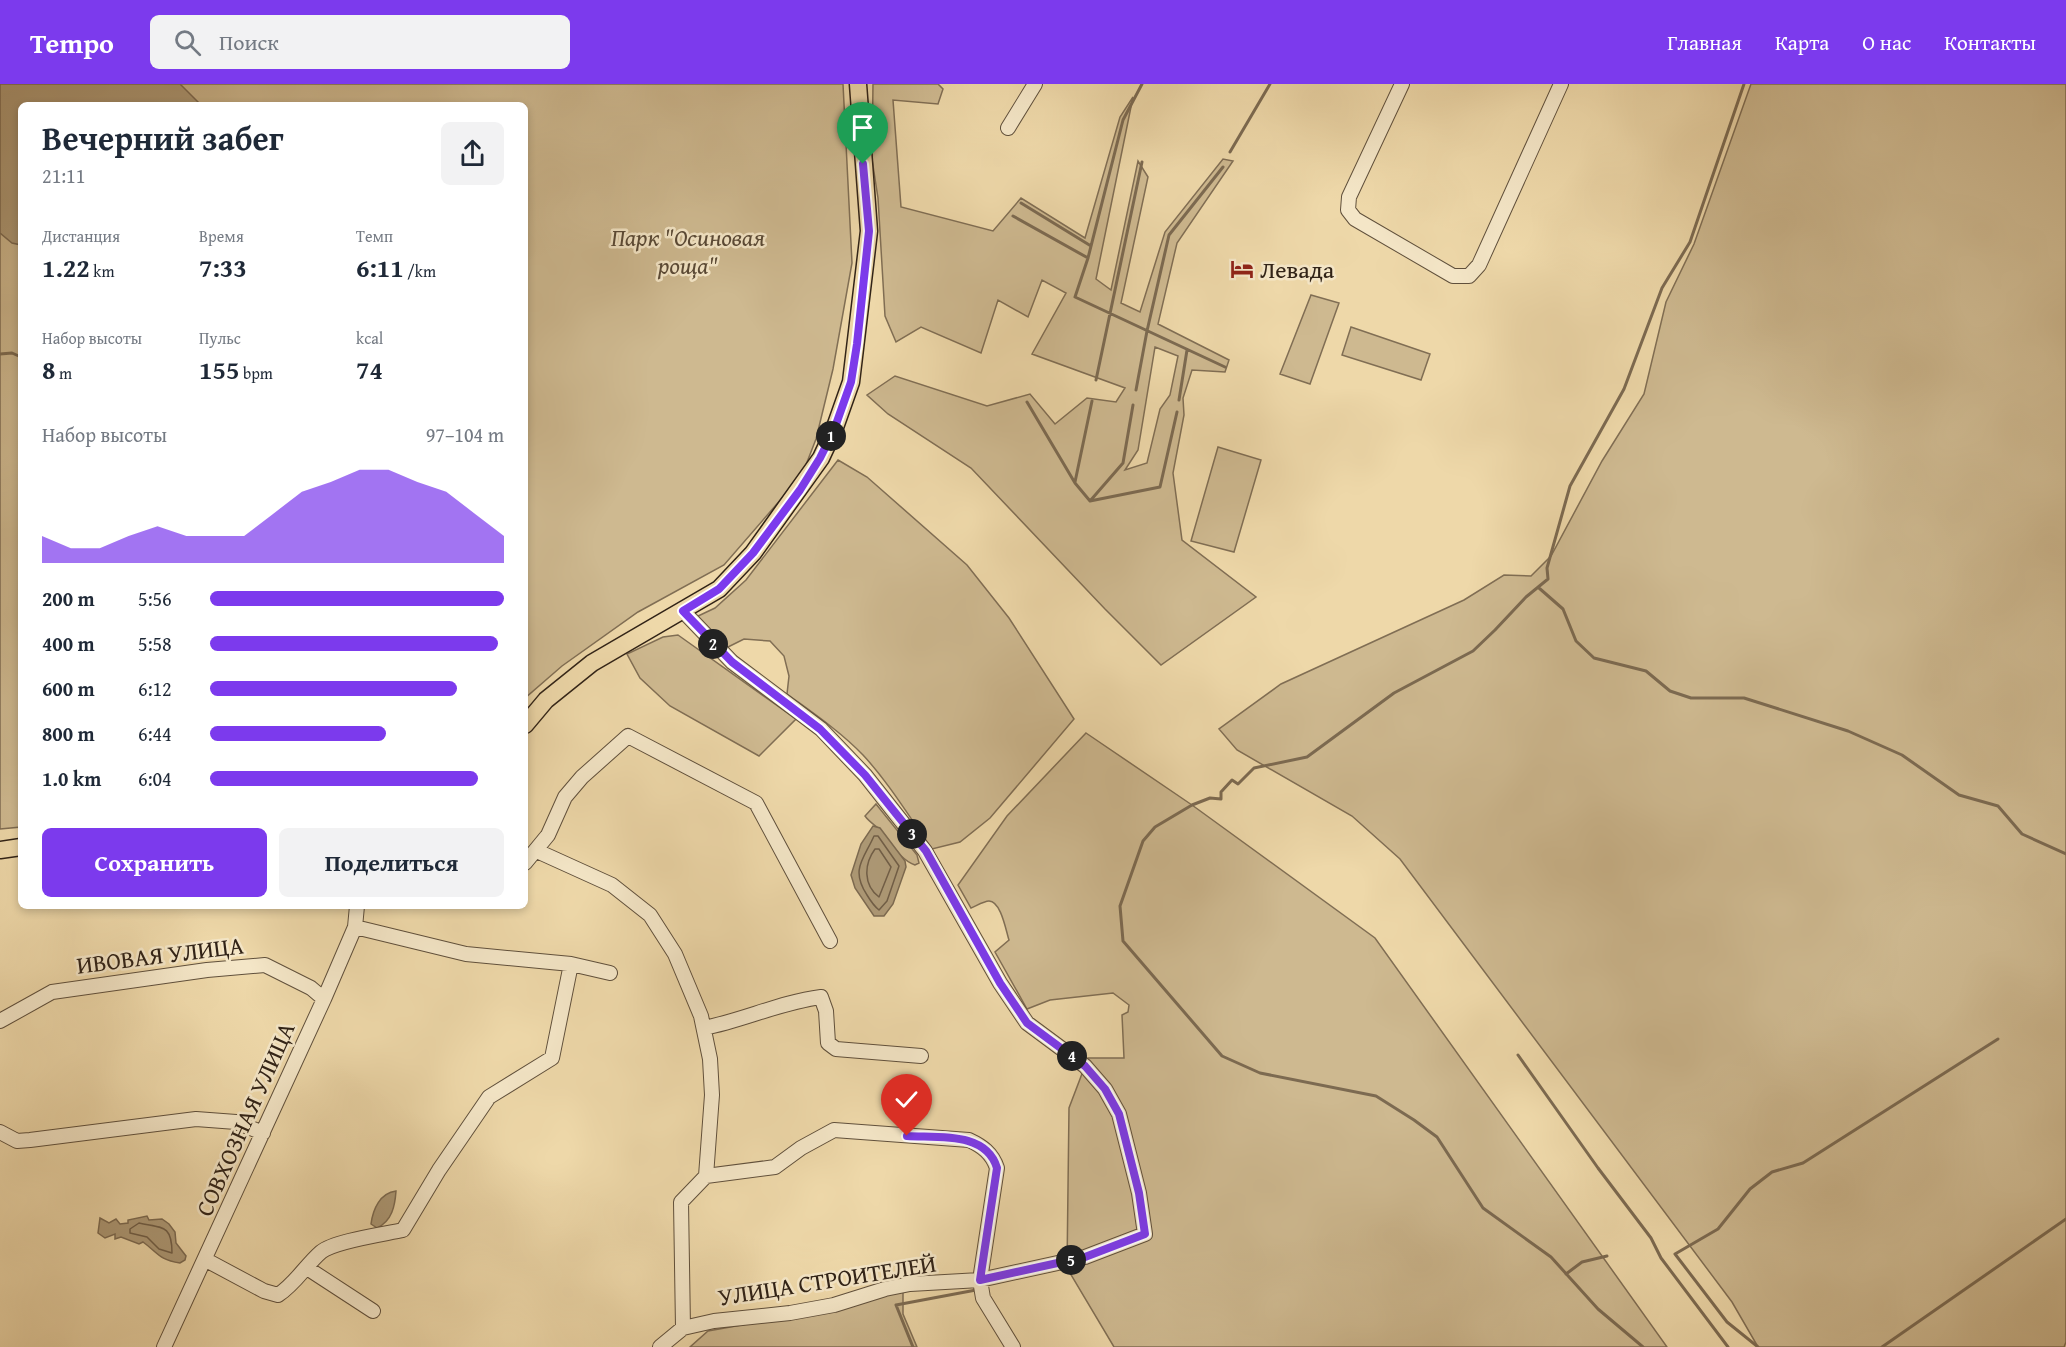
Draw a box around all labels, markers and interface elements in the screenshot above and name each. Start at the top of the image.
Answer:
search box [150,15,570,69]
text: Tempo [30,22,114,63]
icon: search [171,26,204,59]
text: Поиск [219,26,279,58]
text: Главная [1667,27,1742,58]
text: Карта [1775,27,1829,58]
text: О нас [1862,27,1911,58]
text: Контакты [1944,27,2036,58]
pin [837,102,888,164]
icon: arrive [846,111,879,144]
text: Вечерний забег [42,114,284,162]
button: share [441,122,504,185]
text: 21:11 [42,161,85,190]
park label: Парк "Осиновая роща" [611,220,765,283]
text: Дистанция [42,224,120,248]
text: Время [199,224,244,248]
text: Темп [356,224,393,248]
text: 1.22 [42,248,90,287]
text: 7:33 [199,248,247,287]
text: 6:11 [356,248,404,287]
place label: Левада [1260,252,1335,287]
hotel icon: Левада [1229,256,1255,282]
text: km [90,259,114,283]
text: /km [404,259,436,283]
text: Набор высоты [42,326,142,350]
text: Пульс [199,326,241,350]
text: kcal [356,326,383,350]
text: 8 [42,350,55,389]
text: 155 [199,350,239,389]
text: 74 [356,350,383,389]
text: m [55,361,72,385]
text: bpm [239,361,273,385]
text: Набор высоты [42,420,167,449]
text: 97–104 m [426,420,504,449]
pin: 1 [816,421,846,451]
text: 1 [827,424,835,448]
text: 200 m [42,584,95,613]
text: 5:56 [138,584,172,613]
text: 400 m [42,629,95,658]
text: 5:58 [138,629,172,658]
pin: 2 [698,629,728,659]
text: 2 [709,632,717,656]
text: 600 m [42,674,95,703]
text: 6:12 [138,674,172,703]
text: 800 m [42,719,95,748]
text: 6:44 [138,719,172,748]
text: 1.0 km [42,764,101,793]
text: 6:04 [138,764,172,793]
pin: 3 [897,819,927,849]
text: 3 [908,822,916,846]
button: Сохранить [42,828,267,897]
button: Поделиться [279,828,504,897]
street label: ИВОВАЯ УЛИЦА [75,927,246,983]
street label: СОВХОЗНАЯ УЛИЦА [187,1016,304,1222]
pin: 4 [1057,1041,1087,1071]
text: 4 [1068,1044,1076,1068]
pin [881,1074,932,1136]
icon: check [890,1083,923,1116]
street label: УЛИЦА СТРОИТЕЛЕЙ [715,1245,939,1315]
pin: 5 [1056,1245,1086,1275]
text: 5 [1067,1248,1075,1272]

